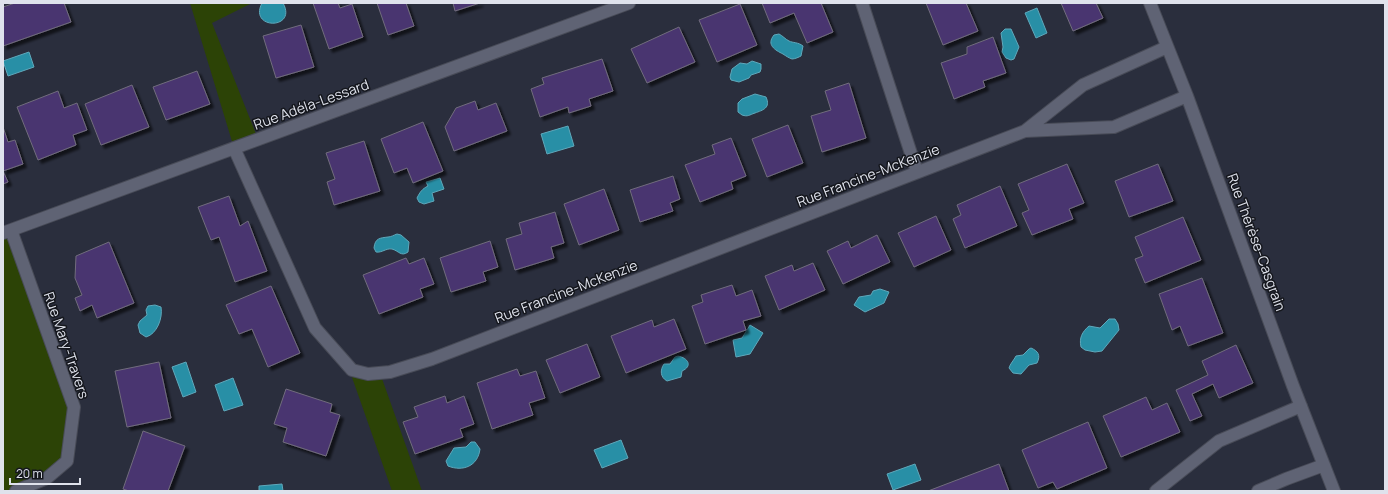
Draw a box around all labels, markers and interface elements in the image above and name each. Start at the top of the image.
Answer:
street label: Rue Adéla-Lessard [251,74,371,134]
street label: Rue Francine-McKenzie [794,139,942,211]
street label: Rue Thérèse-Casgrain [1223,171,1291,313]
street label: Rue Francine-McKenzie [492,255,640,327]
street label: Rue Mary-Travers [40,289,94,401]
scale bar [10,460,80,486]
text: 20 m [16,465,43,482]

